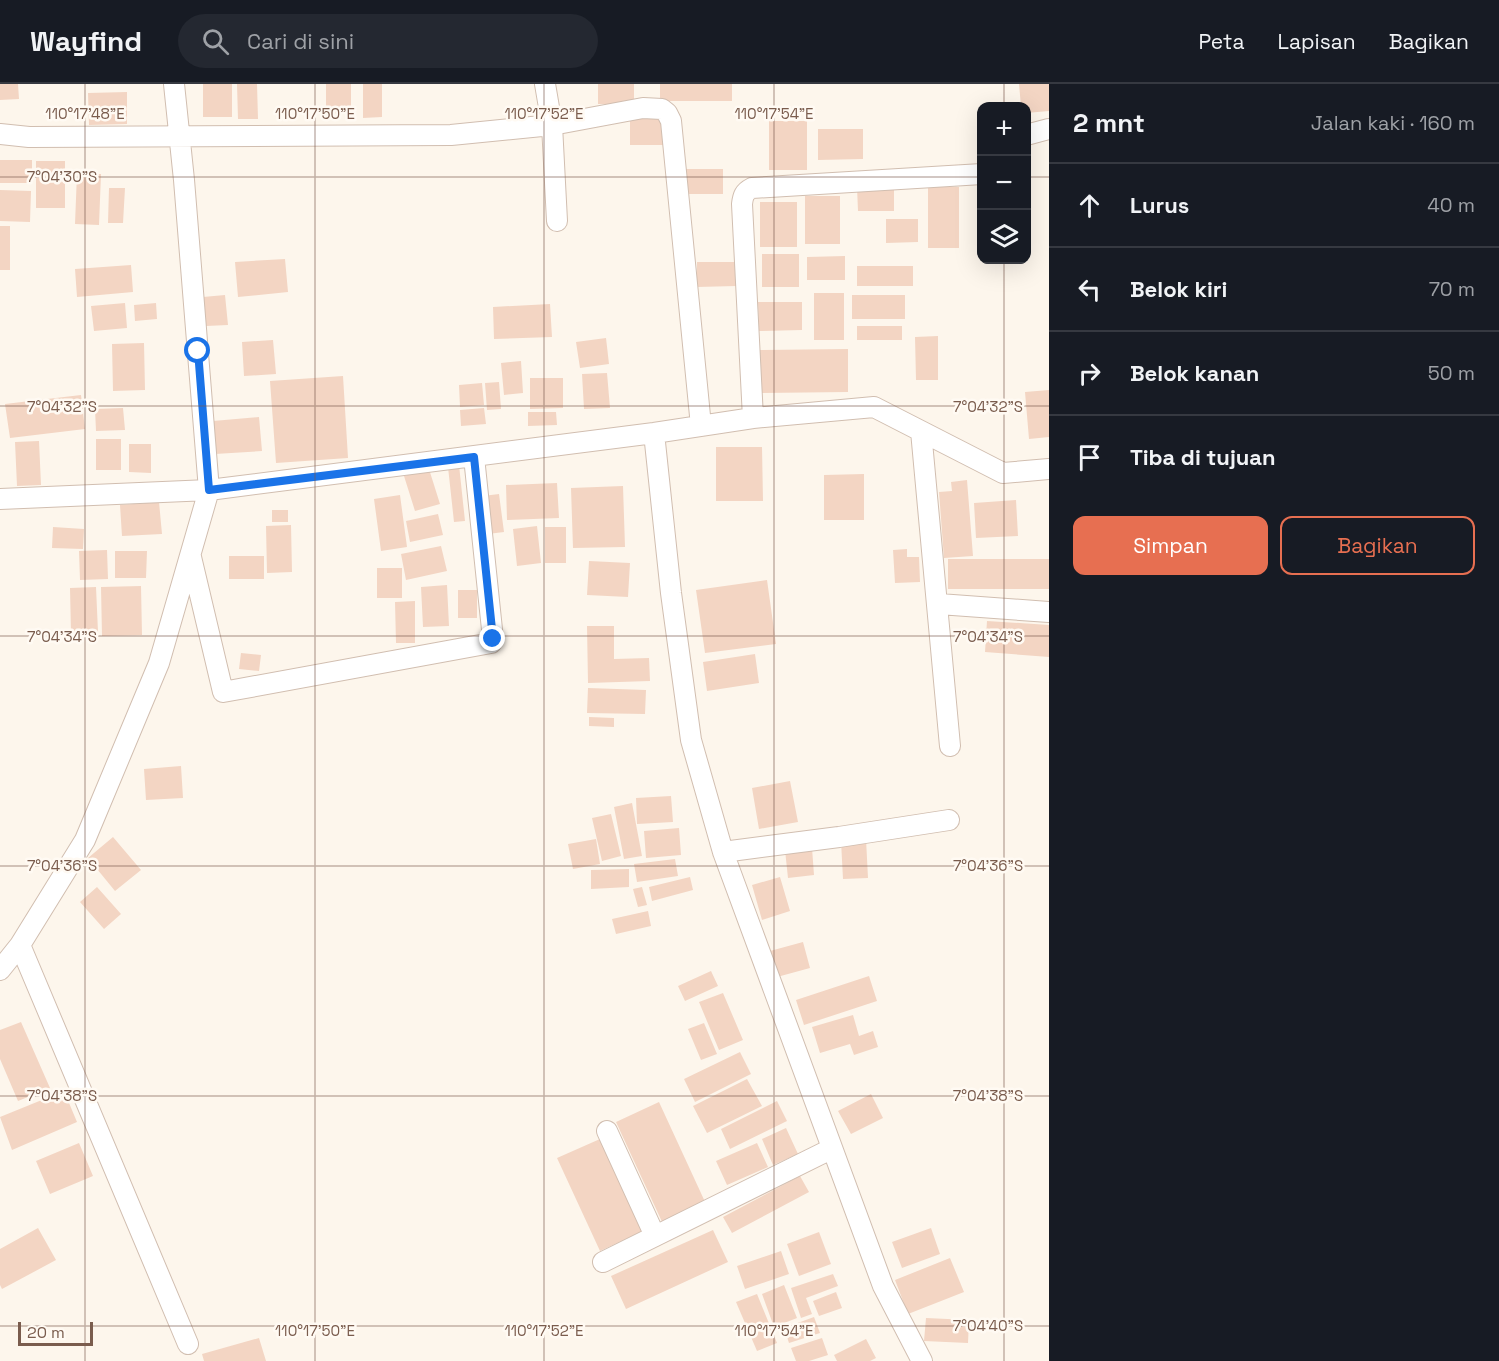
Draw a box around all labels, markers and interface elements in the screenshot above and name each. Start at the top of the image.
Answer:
search box [178,14,598,68]
text: Wayfind [30,23,142,59]
icon: search [199,25,232,58]
text: Cari di sini [247,27,354,55]
text: Peta [1199,28,1245,55]
text: Lapisan [1278,28,1356,55]
text: Bagikan [1389,28,1469,55]
map controls [977,102,1031,264]
button: + [977,102,1031,156]
text: 110°17'48"E [45,104,125,123]
text: 110°17'50"E [275,104,355,123]
text: 110°17'52"E [504,104,584,123]
text: 110°17'54"E [734,104,814,123]
text: 2 mnt [1073,106,1145,140]
text: Jalan kaki · 160 m [1311,110,1475,136]
button: − [977,156,1031,210]
text: 7°04'30"S [27,167,97,186]
icon: ahead [1073,189,1106,222]
text: Lurus [1130,191,1189,219]
text: 40 m [1427,192,1475,218]
button: layers [977,210,1031,264]
icon: left [1073,273,1106,306]
text: Belok kiri [1130,275,1227,303]
text: 70 m [1429,276,1475,302]
route start [184,337,210,363]
icon: right [1073,357,1106,390]
text: Belok kanan [1130,359,1259,387]
text: 50 m [1428,360,1475,386]
text: 7°04'32"S [27,397,97,416]
text: 7°04'32"S [953,397,1023,416]
icon: arrive [1073,441,1106,474]
text: Tiba di tujuan [1130,443,1276,471]
button: Simpan [1073,516,1268,575]
button: Bagikan [1280,516,1475,575]
route end [479,625,505,651]
text: 7°04'34"S [27,627,97,646]
text: 7°04'34"S [953,627,1023,646]
text: 7°04'36"S [27,856,97,875]
text: 7°04'36"S [953,856,1023,875]
text: 7°04'38"S [27,1086,97,1105]
text: 7°04'38"S [953,1086,1023,1105]
text: 7°04'40"S [953,1316,1023,1335]
scale bar [18,1319,93,1346]
text: 110°17'50"E [275,1321,355,1340]
text: 110°17'52"E [504,1321,584,1340]
text: 110°17'54"E [734,1321,814,1340]
text: 20 m [27,1322,65,1343]

